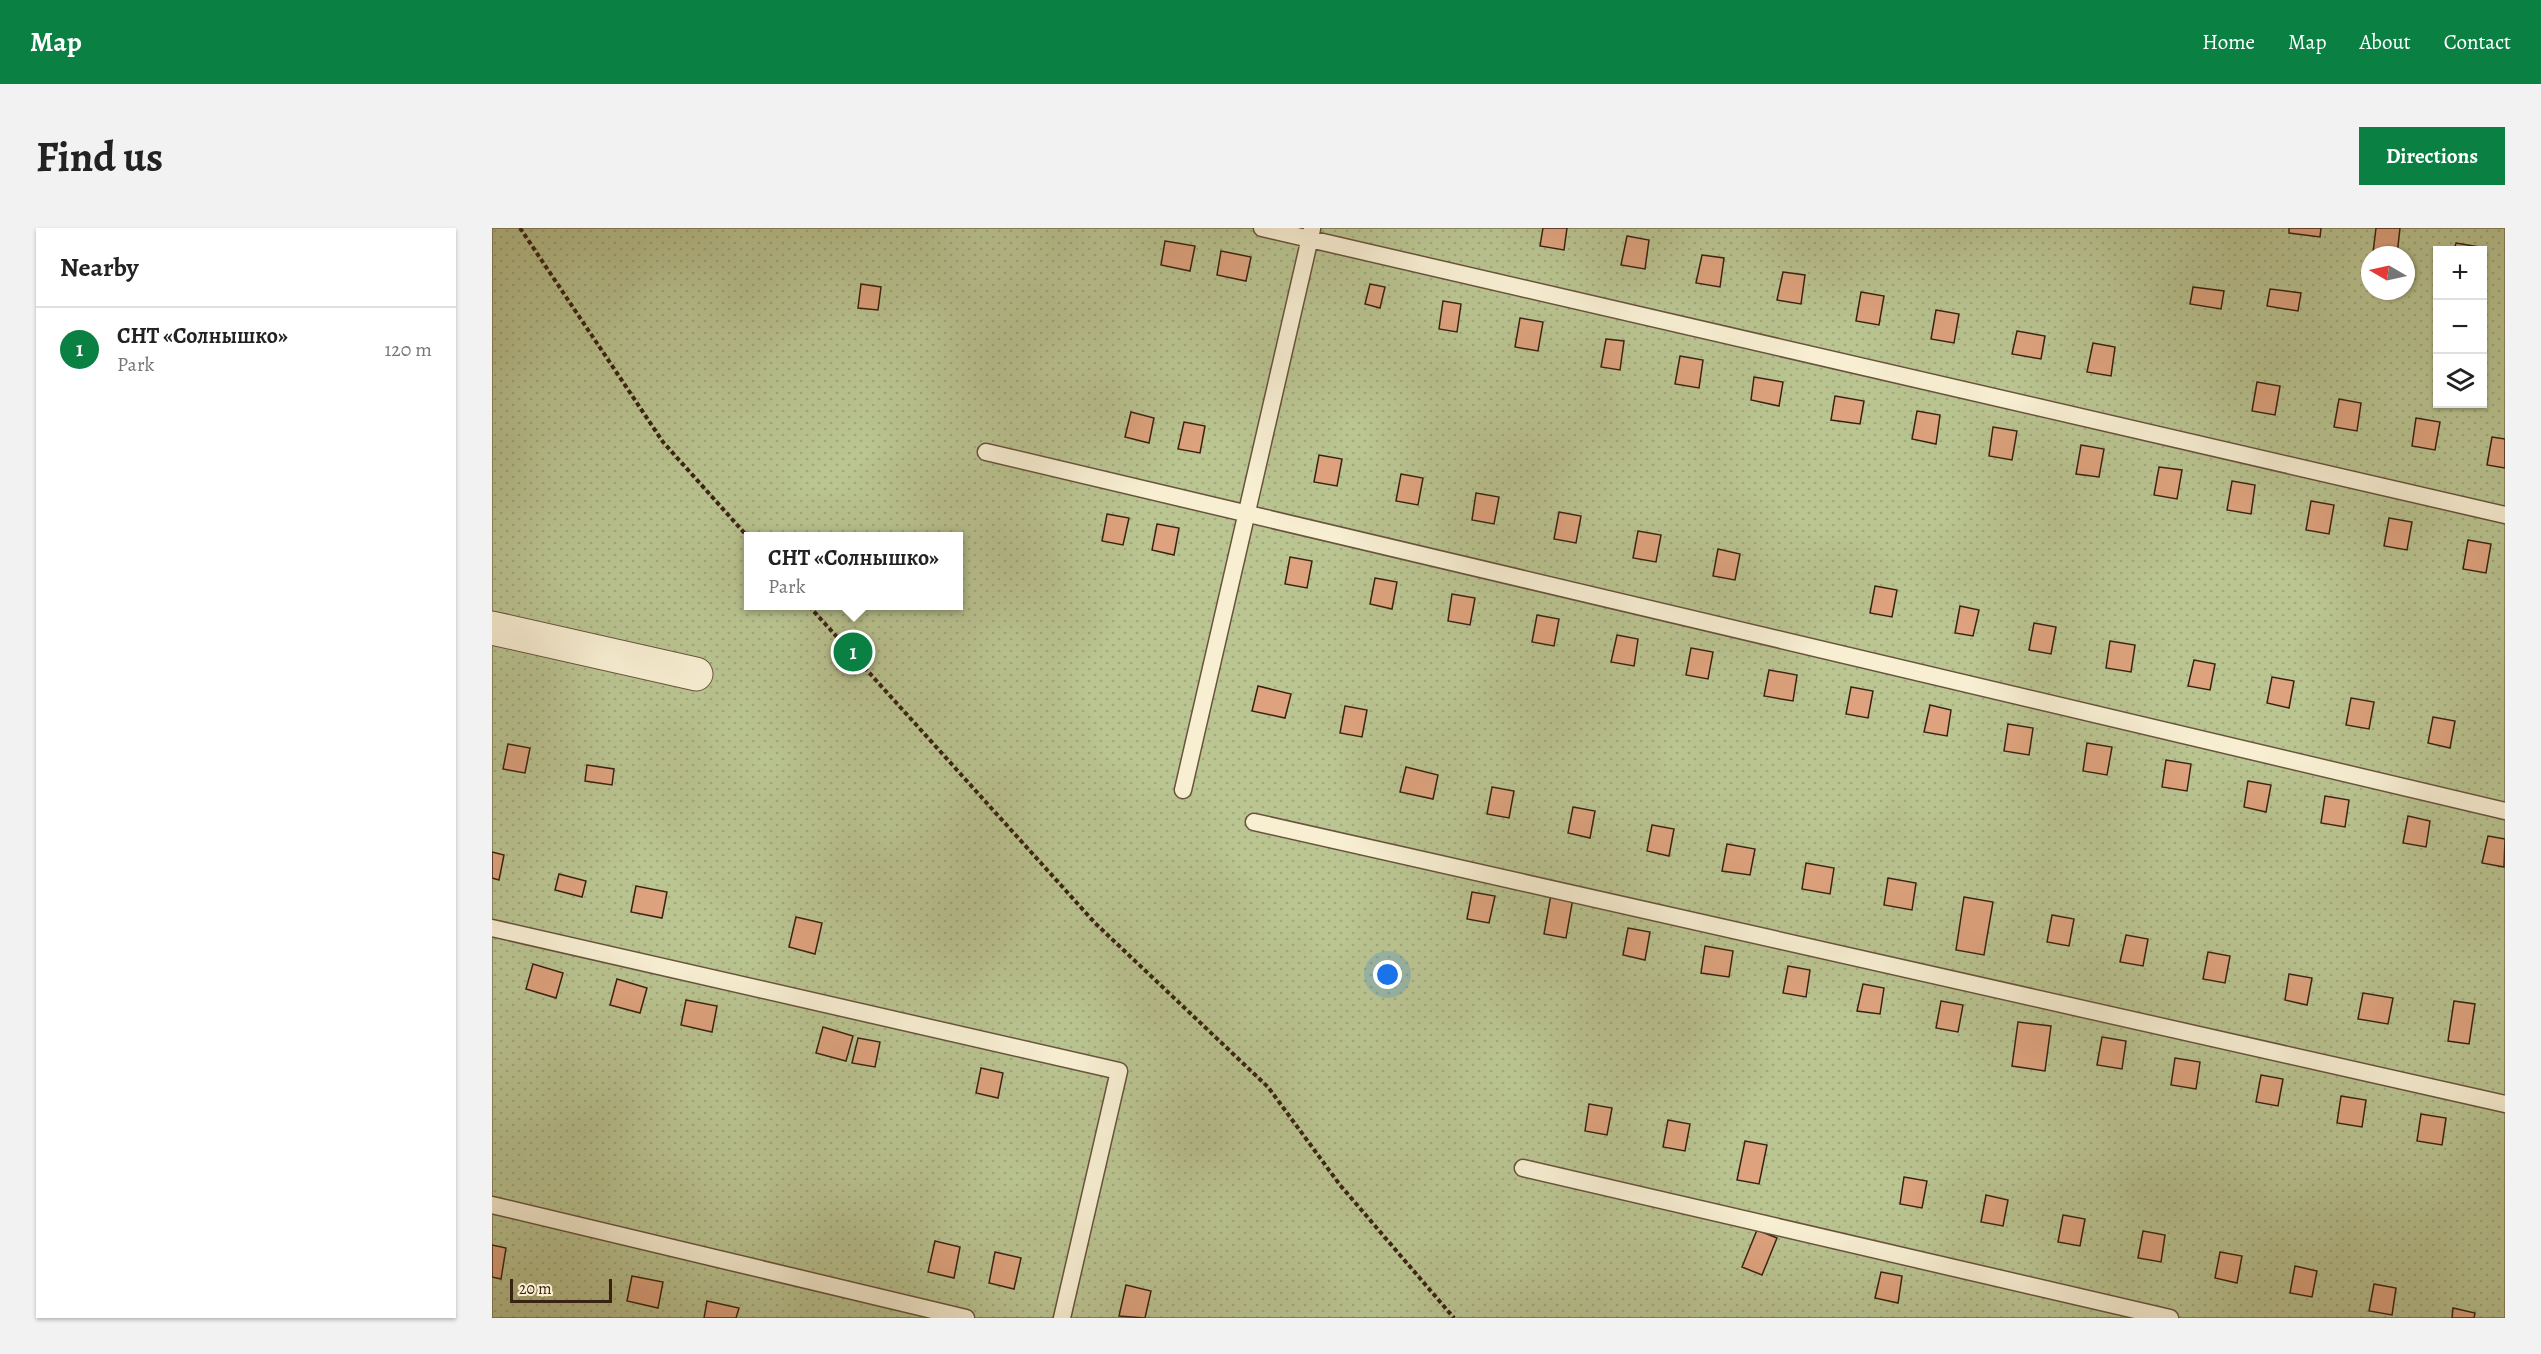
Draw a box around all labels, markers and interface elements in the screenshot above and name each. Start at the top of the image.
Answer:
text: Map [30,23,82,61]
text: Home [2202,28,2255,56]
text: Map [2288,28,2326,56]
text: About [2359,28,2411,56]
text: Contact [2444,28,2511,56]
button: Directions [2359,127,2505,185]
text: Find us [36,128,163,185]
north arrow [2361,246,2415,300]
map controls [2433,246,2487,408]
button: + [2433,246,2487,300]
text: Nearby [60,250,139,285]
button: − [2433,300,2487,354]
text: СНТ «Солнышко» [117,321,288,351]
text: 1 [76,336,83,363]
text: 120 m [384,336,432,363]
text: Park [117,351,155,378]
button: layers [2433,354,2487,408]
popup [744,532,963,610]
text: СНТ «Солнышко» [768,543,939,573]
text: Park [768,573,806,600]
pin: 1 [834,630,872,674]
your location [1373,960,1402,989]
scale bar [510,1276,612,1304]
text: 20 m [519,1278,552,1300]

